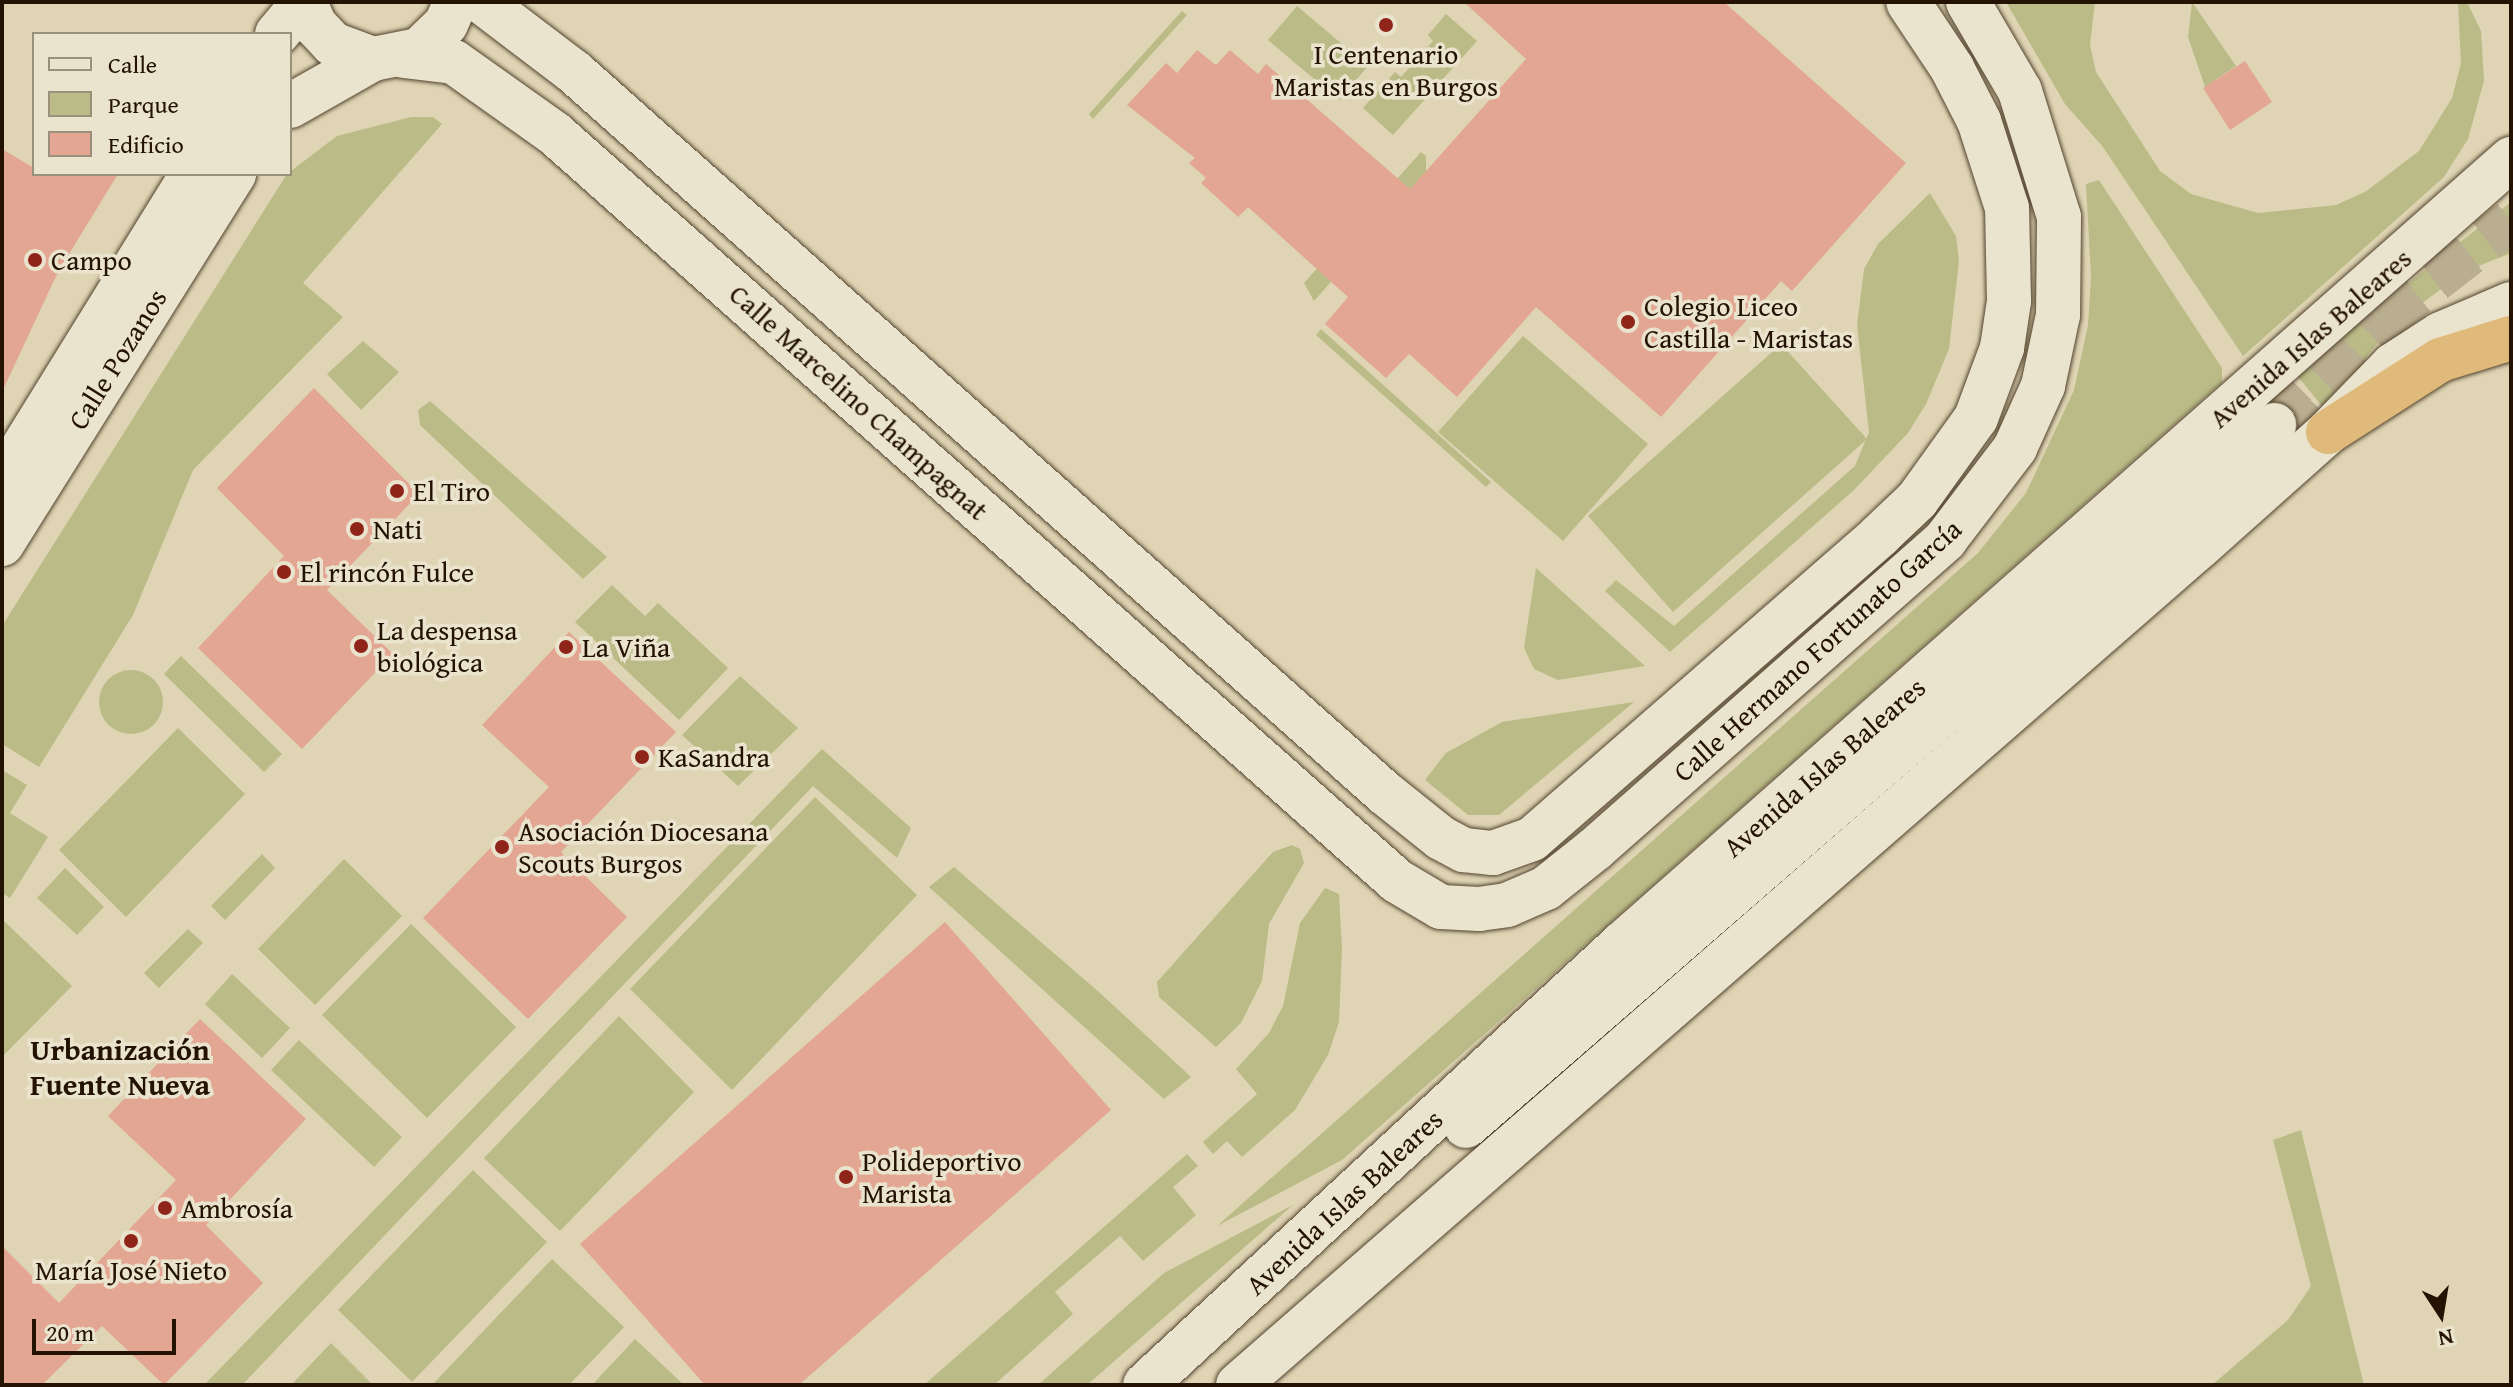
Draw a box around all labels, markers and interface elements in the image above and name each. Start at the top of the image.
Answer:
marker: I Centenario Maristas en Burgos [1377,16,1395,34]
legend [32,32,292,176]
place label: I Centenario Maristas en Burgos [1274,37,1498,103]
text: Calle [108,47,157,82]
text: Parque [108,87,179,122]
text: Edificio [108,127,184,162]
street label: Avenida Islas Baleares [2202,241,2418,435]
place label: Campo [51,243,132,277]
marker: Campo [26,251,44,269]
street label: Calle Marcelino Champagnat [723,277,995,527]
street label: Calle Pozanos [61,282,173,436]
place label: Colegio Liceo Castilla - Maristas [1644,289,1853,355]
marker: Colegio Liceo Castilla - Maristas [1619,313,1637,331]
place label: El Tiro [413,474,490,508]
marker: El Tiro [388,482,406,500]
place label: Nati [373,512,422,546]
street label: Calle Hermano Fortunato García [1666,512,1968,788]
marker: Nati [348,520,366,538]
place label: El rincón Fulce [300,555,474,589]
marker: El rincón Fulce [275,563,293,581]
place label: La despensa biológica [377,613,518,679]
place label: La Viña [582,630,670,664]
marker: La despensa biológica [352,637,370,655]
marker: La Viña [557,638,575,656]
street label: Avenida Islas Baleares [1716,670,1932,864]
place label: KaSandra [658,740,770,774]
marker: KaSandra [633,748,651,766]
place label: Asociación Diocesana Scouts Burgos [518,814,768,880]
marker: Asociación Diocesana Scouts Burgos [493,838,511,856]
district label: Urbanización Fuente Nueva [30,1031,210,1102]
street label: Avenida Islas Baleares [1239,1102,1449,1302]
place label: Polideportivo Marista [862,1144,1021,1210]
marker: Polideportivo Marista [837,1168,855,1186]
place label: Ambrosía [181,1191,293,1225]
marker: Ambrosía [156,1199,174,1217]
marker: María José Nieto [122,1232,140,1250]
place label: María José Nieto [35,1253,227,1287]
north arrow [2401,1275,2481,1355]
scale bar [36,1303,180,1353]
text: 20 m [46,1315,94,1350]
text: N [2435,1321,2457,1356]

